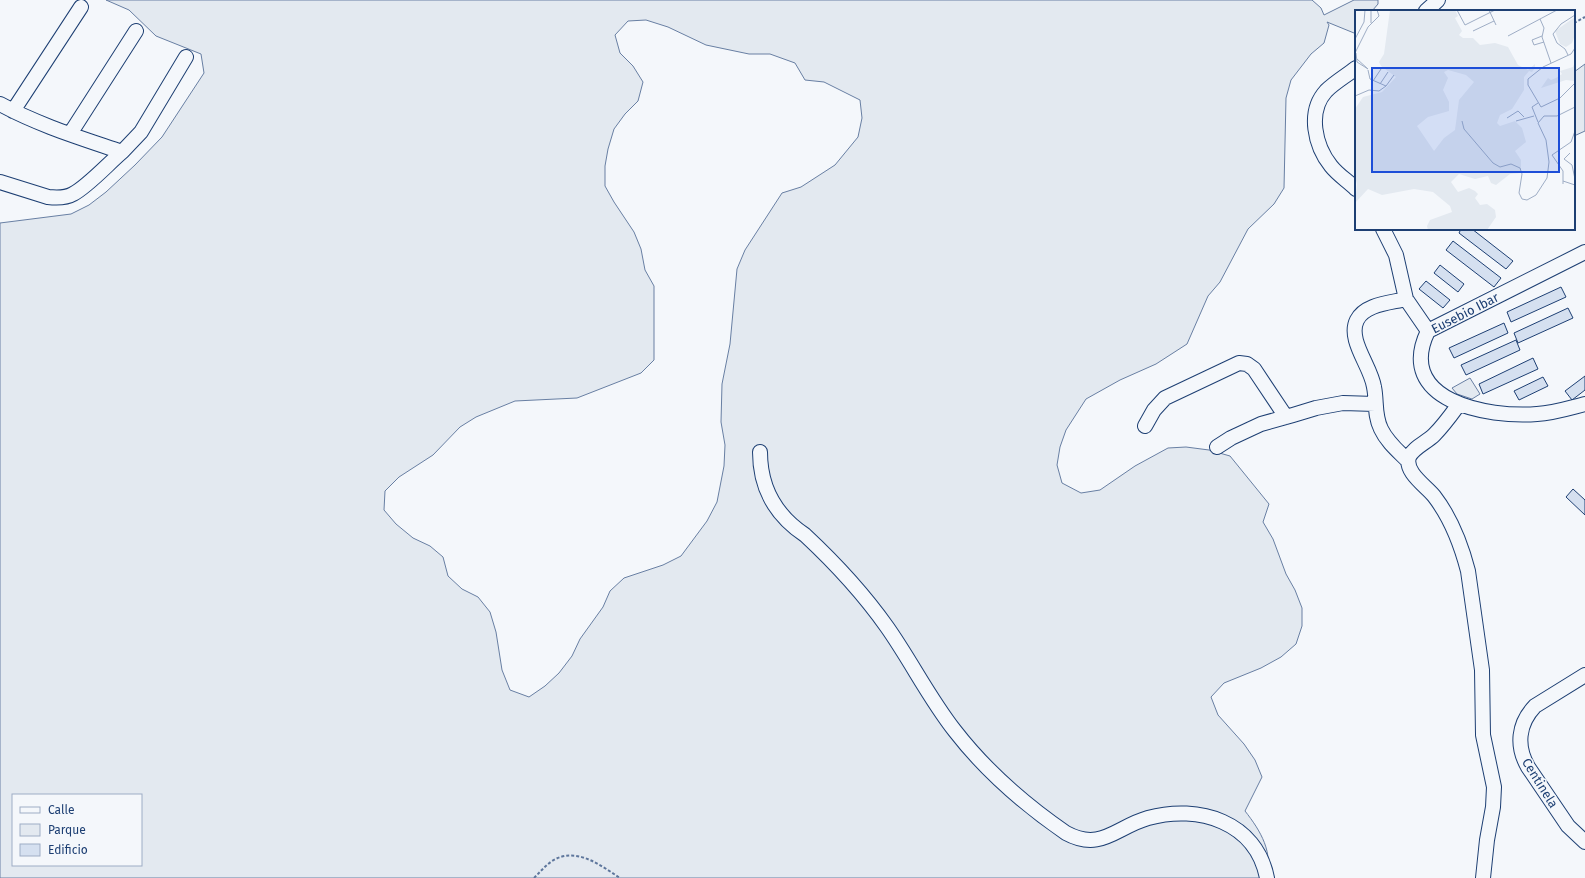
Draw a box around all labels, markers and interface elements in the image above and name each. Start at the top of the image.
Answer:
inset map [1355,10,1575,230]
street label: Eusebio Ibar [1429,290,1501,336]
street label: Centinela [1519,755,1561,811]
legend [12,794,142,866]
text: Calle [48,803,75,817]
text: Parque [48,823,86,837]
text: Edificio [48,843,88,857]

